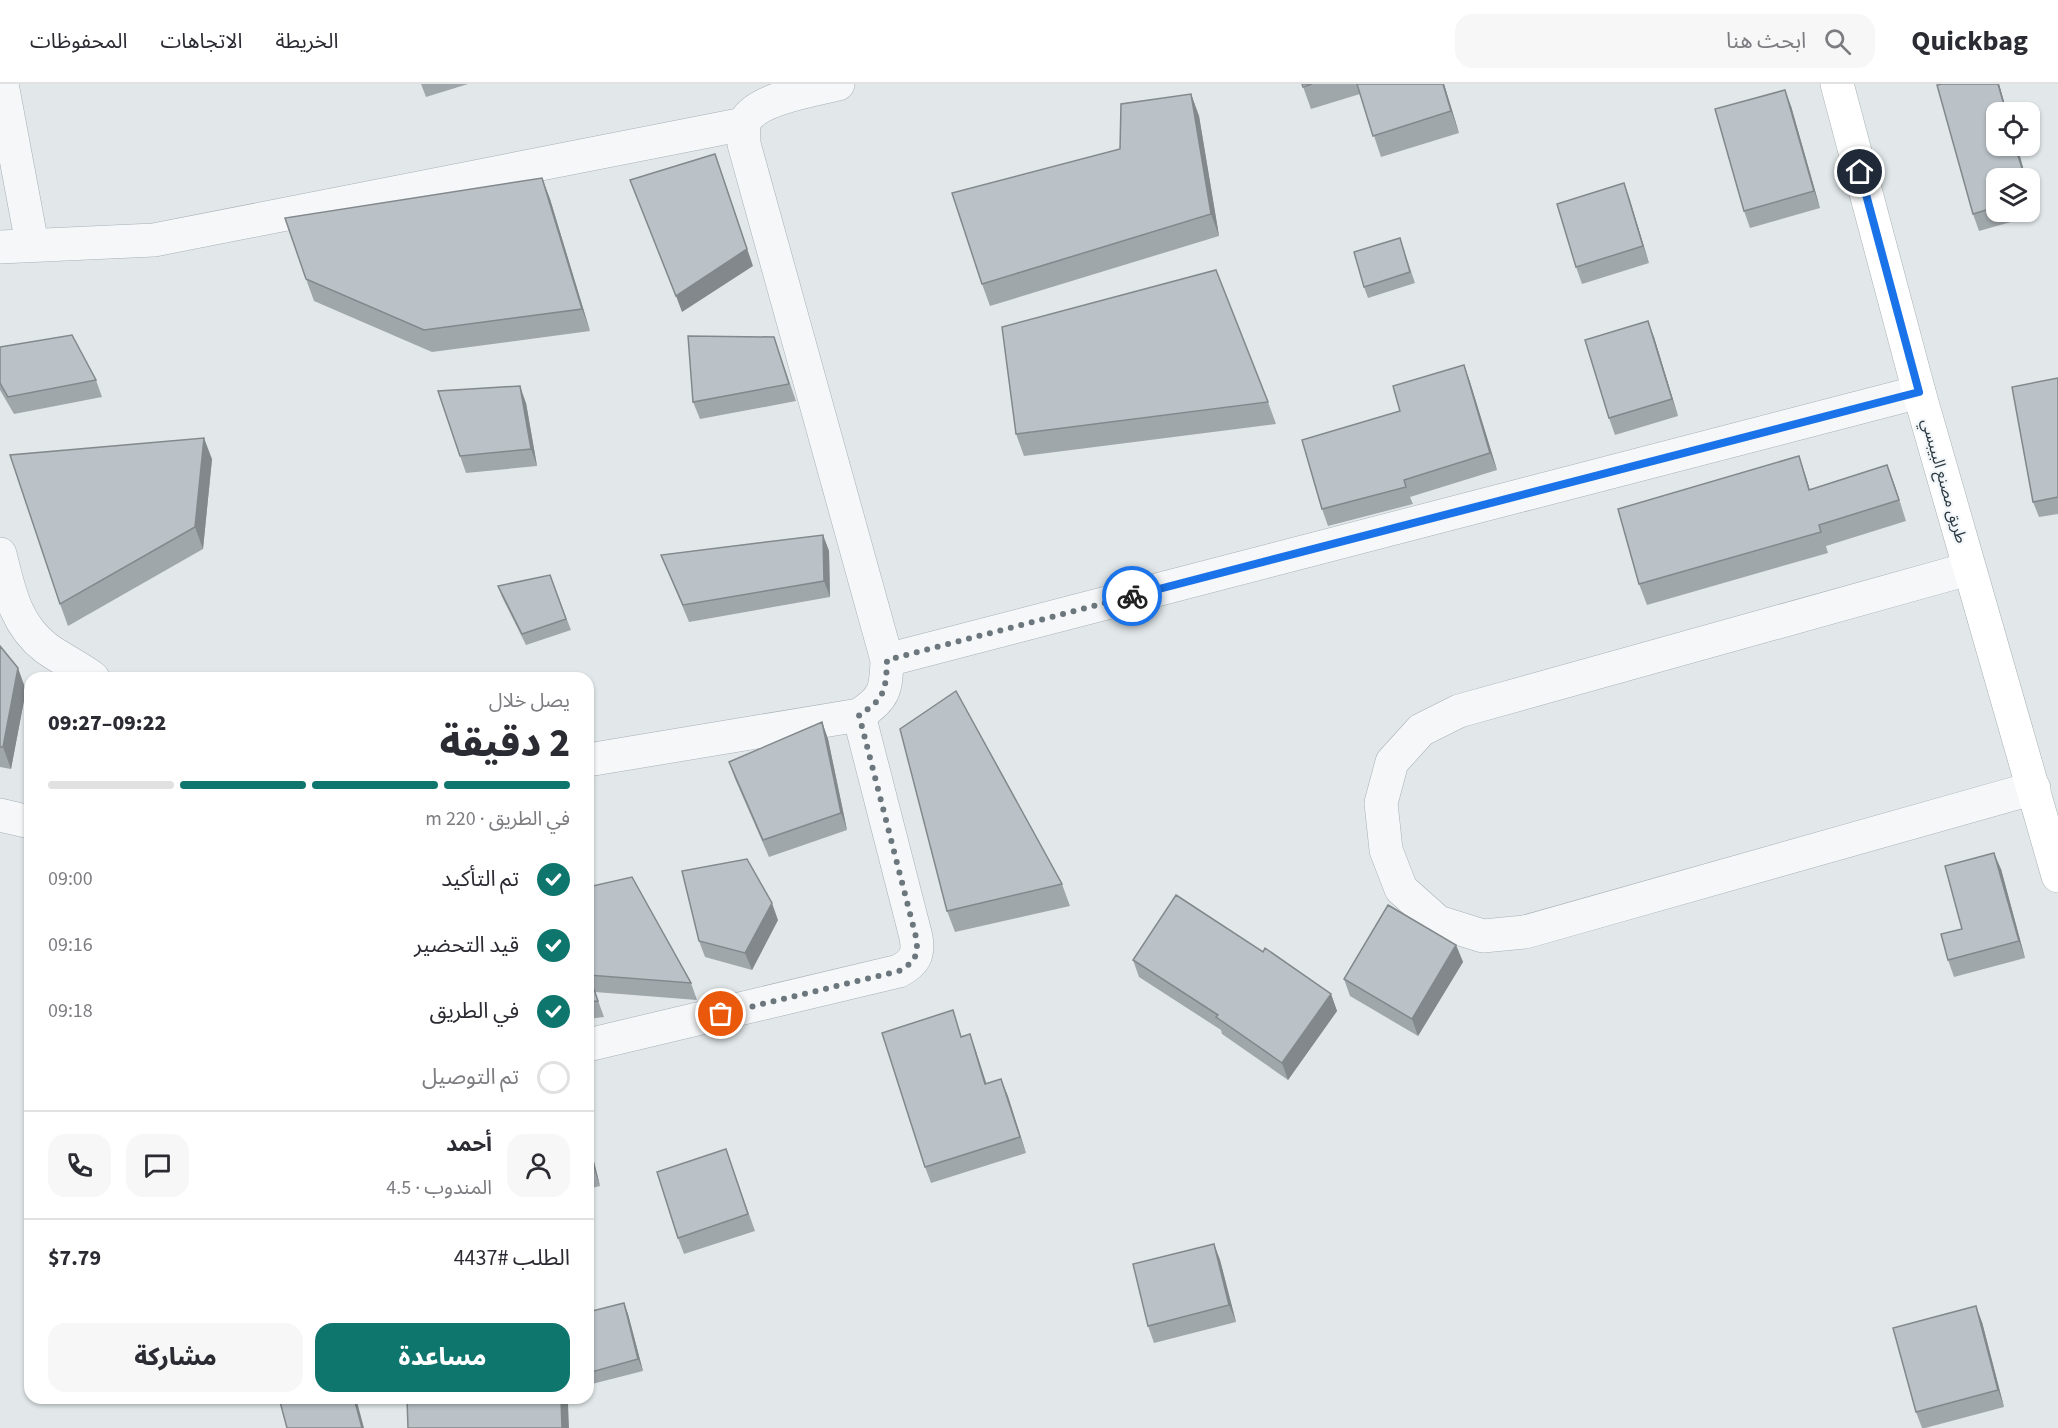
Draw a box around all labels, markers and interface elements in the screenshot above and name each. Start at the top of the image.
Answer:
search box [1455,14,1875,68]
text: Quickbag [1911,21,2028,61]
text: ابحث هنا [1726,25,1806,57]
icon: search [1821,25,1854,58]
text: المحفوظات [30,26,127,56]
text: الاتجاهات [160,26,242,56]
text: الخريطة [275,26,338,56]
map controls [1986,102,2040,222]
button: locate [1986,102,2040,156]
pin [1834,146,1885,197]
icon: home [1843,155,1876,188]
button: layers [1986,168,2040,222]
street label: طريق مصنع البيبسي [1915,416,1972,546]
courier [1102,566,1162,626]
icon: bike [1116,580,1149,613]
text: يصل خلال [489,687,570,715]
text: 09:22–09:27 [48,707,166,739]
text: 2 دقيقة [440,716,570,772]
text: في الطريق · 220 m [425,805,570,833]
text: تم التأكيد [441,863,519,895]
icon: check [537,863,570,896]
text: 09:00 [48,865,93,893]
text: قيد التحضير [414,929,519,961]
icon: check [537,929,570,962]
text: 09:16 [48,931,93,959]
pin [695,988,746,1039]
text: في الطريق [430,995,519,1027]
icon: check [537,995,570,1028]
text: 09:18 [48,997,93,1025]
icon: bag [704,997,737,1030]
text: تم التوصيل [422,1061,519,1093]
text: أحمد [446,1128,492,1160]
button: phone [48,1134,111,1197]
button: chat [126,1134,189,1197]
button: person [507,1134,570,1197]
text: المندوب · 4.5 [386,1174,492,1202]
text: $7.79 [48,1242,101,1274]
text: الطلب #4437 [454,1242,570,1274]
button: مشاركة [48,1323,303,1392]
button: مساعدة [315,1323,570,1392]

